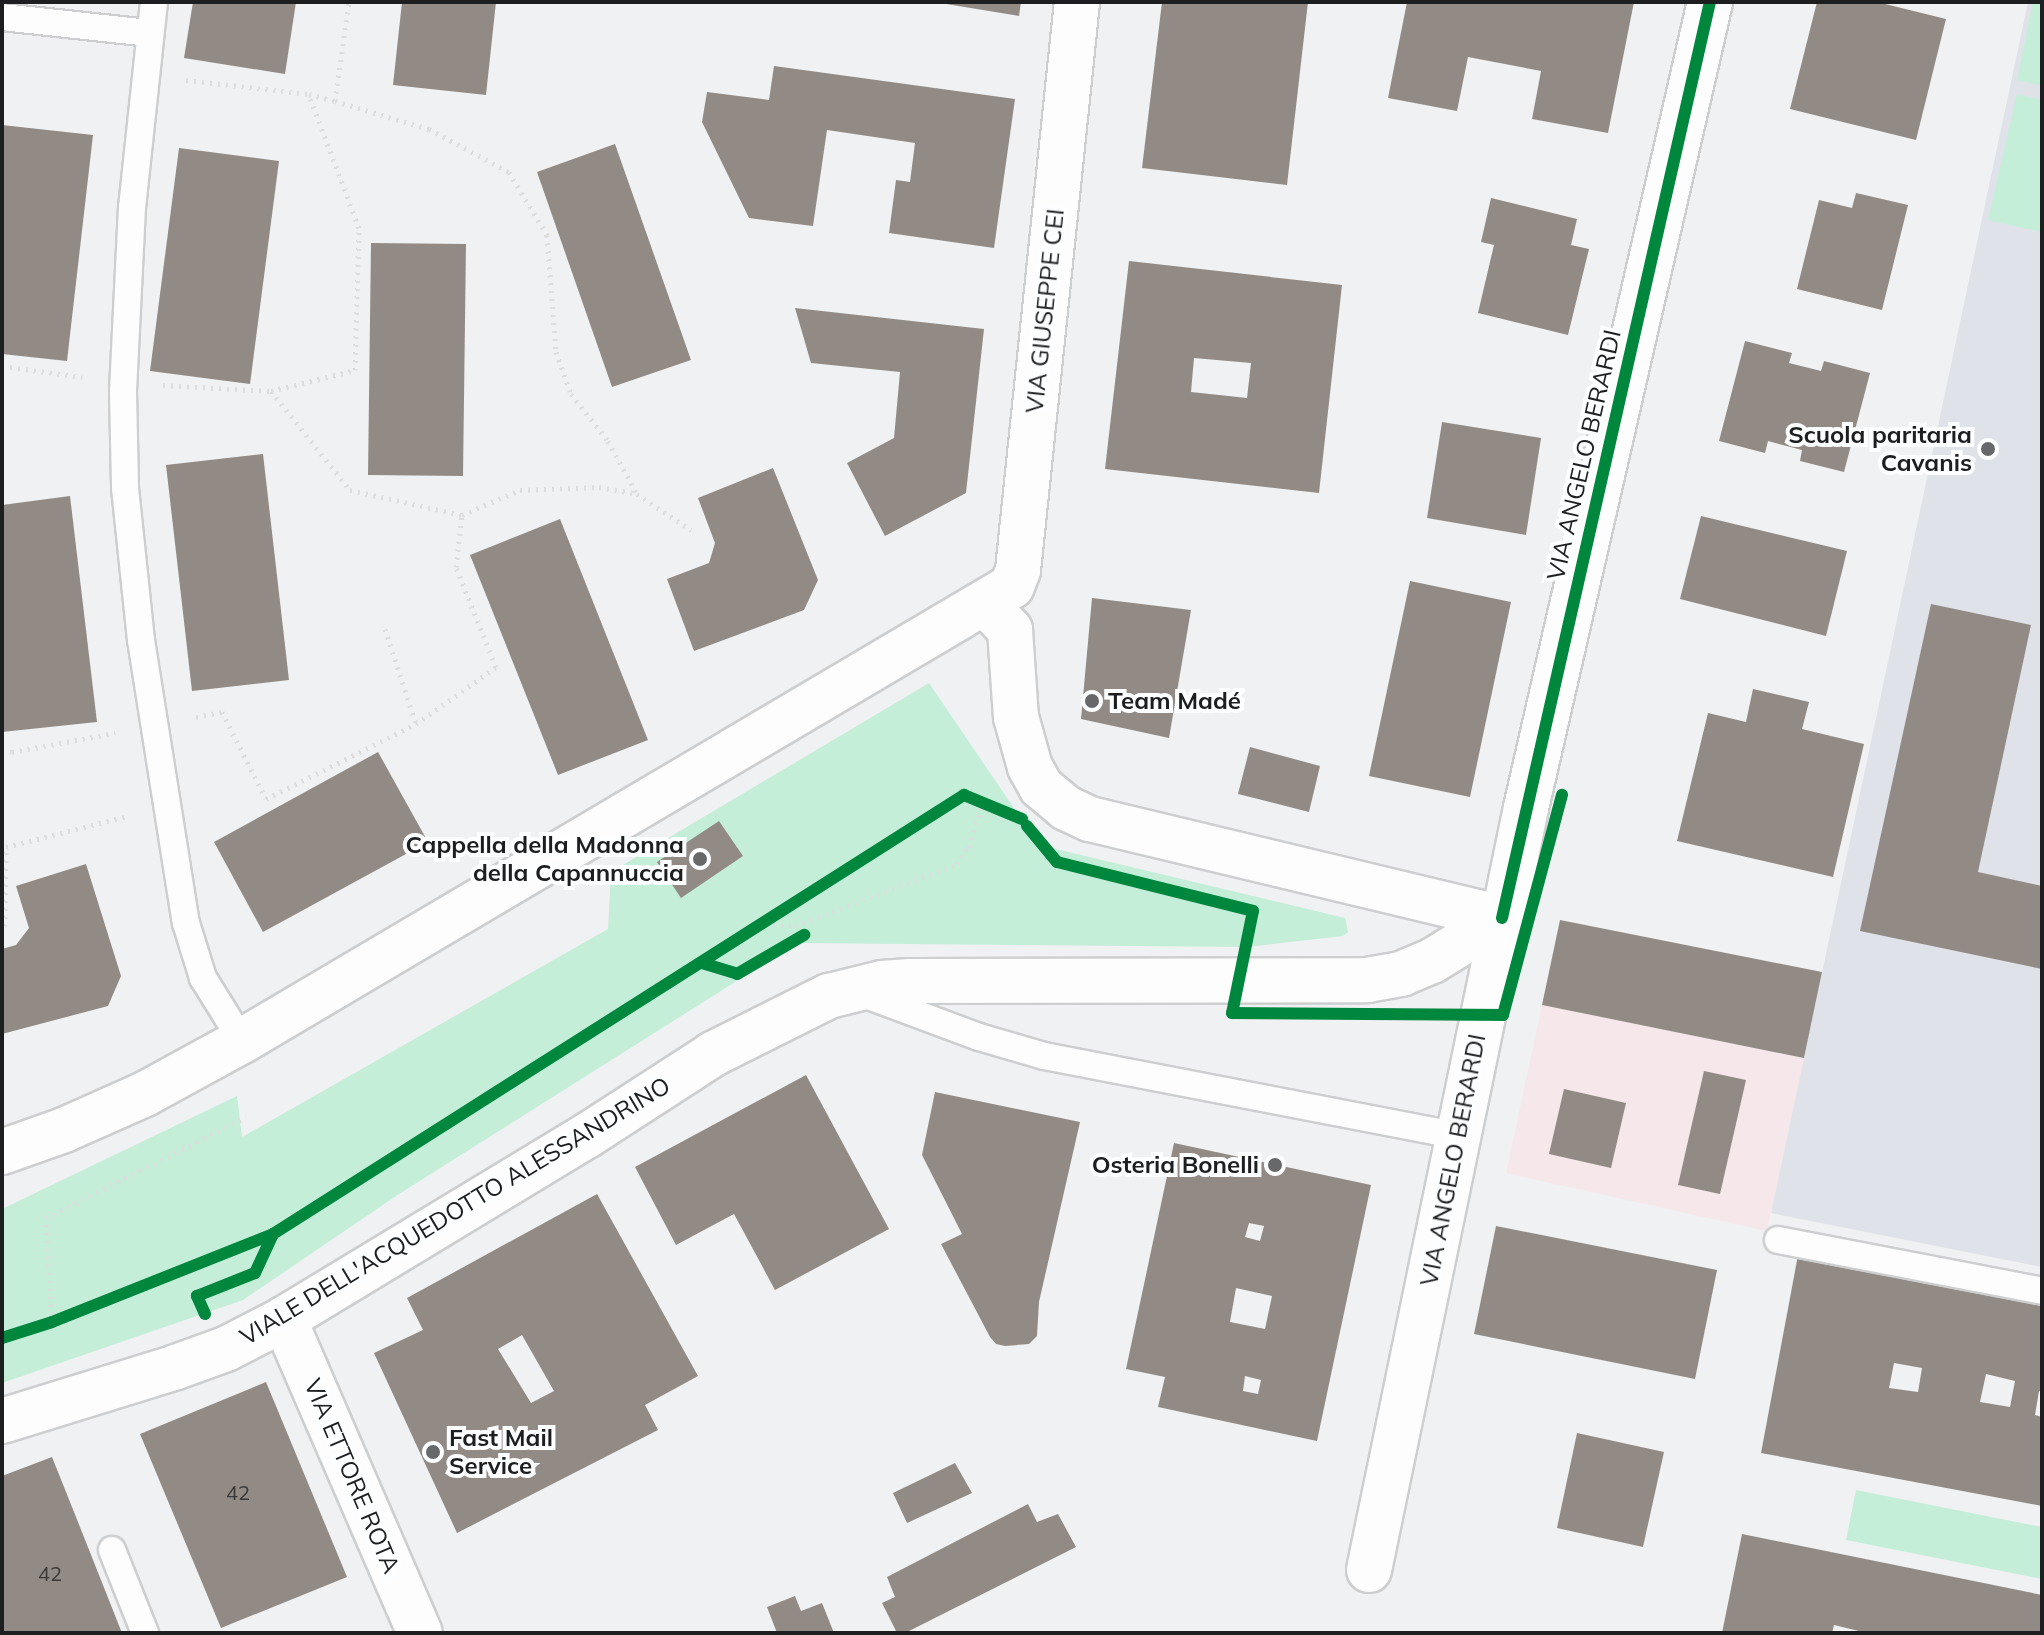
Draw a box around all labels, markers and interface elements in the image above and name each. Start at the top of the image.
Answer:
street label: VIA GIUSEPPE CEI [1020,207,1070,415]
street label: VIA ANGELO BERARDI [1541,327,1627,583]
place label: Scuola paritaria Cavanis [1788,421,1972,477]
marker: Scuola paritaria Cavanis [1979,440,1997,458]
place label: Team Madé [1108,687,1241,715]
marker: Team Madé [1083,692,1101,710]
place label: Cappella della Madonna della Capannuccia [406,831,684,887]
marker: Cappella della Madonna della Capannuccia [691,850,709,868]
street label: VIA ANGELO BERARDI [1414,1031,1492,1289]
street label: VIALE DELL'ACQUEDOTTO ALESSANDRINO [235,1071,675,1351]
place label: Osteria Bonelli [1092,1151,1259,1179]
marker: Osteria Bonelli [1266,1156,1284,1174]
street label: VIA ETTORE ROTA [298,1374,406,1578]
place label: Fast Mail Service [449,1424,553,1480]
marker: Fast Mail Service [424,1443,442,1461]
house number: 42 [226,1480,250,1504]
house number: 42 [38,1561,62,1585]

